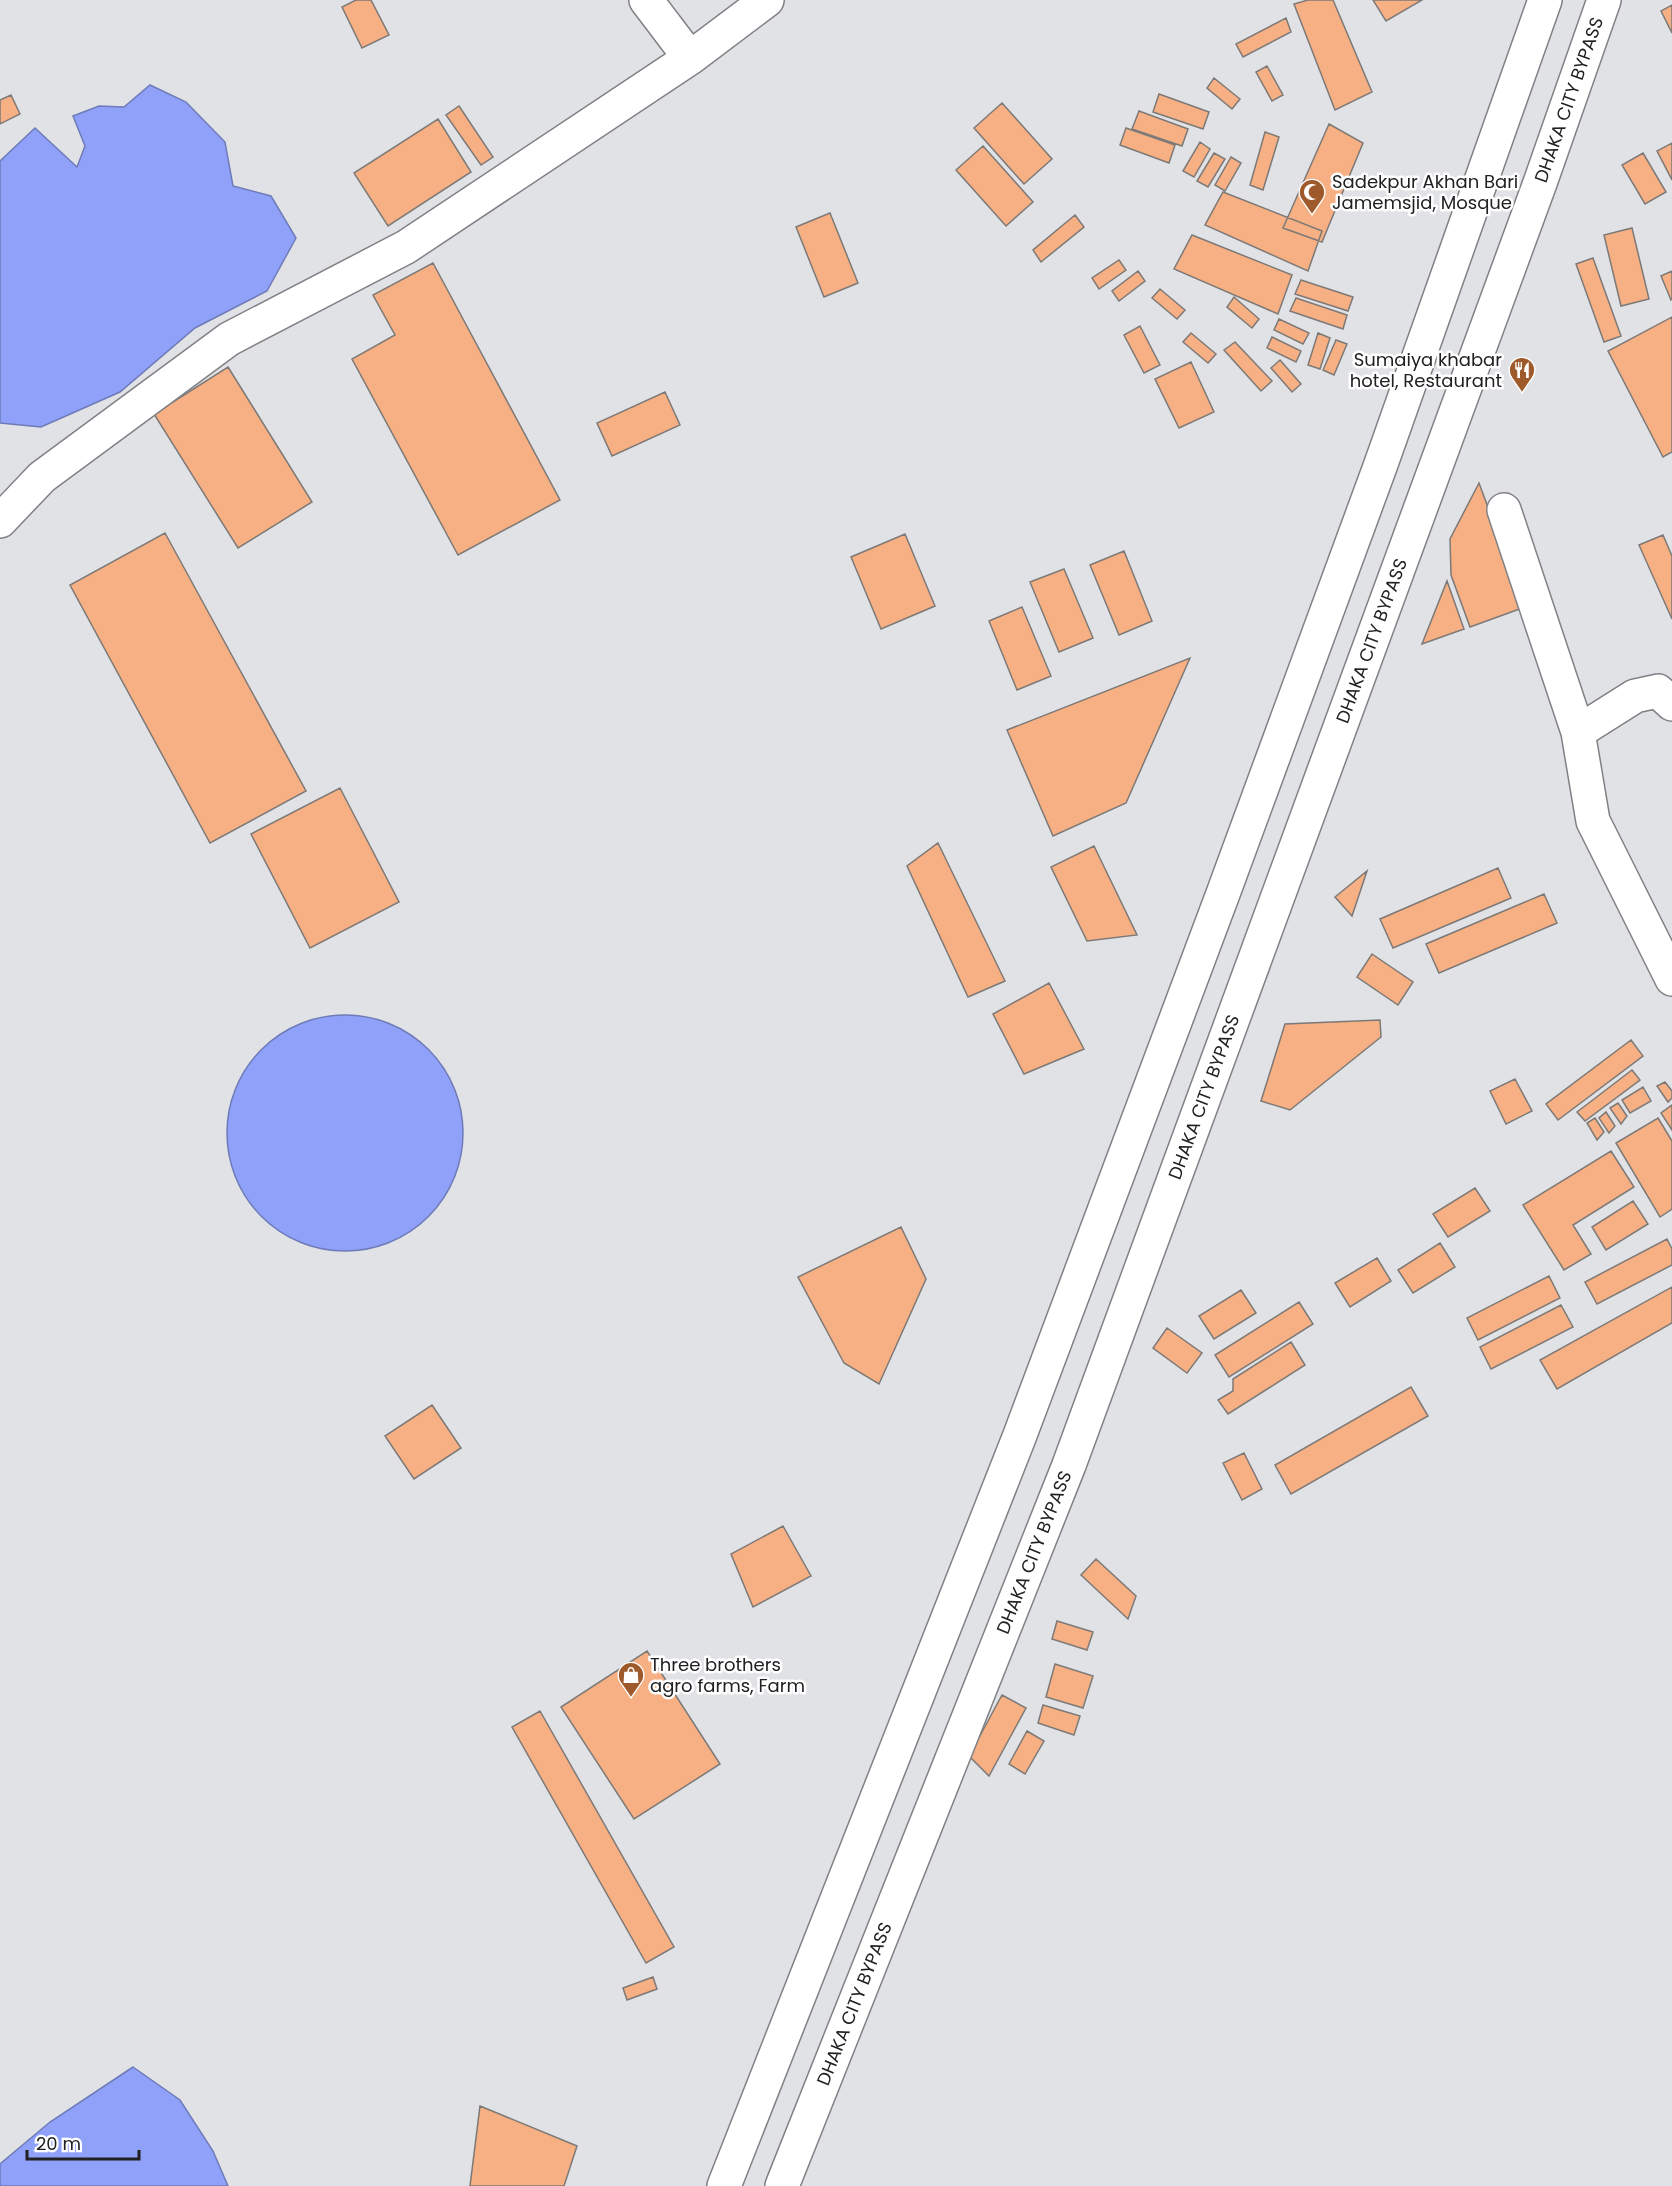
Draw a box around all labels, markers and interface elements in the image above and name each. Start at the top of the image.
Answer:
street label: DHAKA CITY BYPASS [1528,13,1609,186]
place label: Sadekpur Akhan Bari Jamemsjid, Mosque [1332,169,1518,215]
mosque icon: Sadekpur Akhan Bari Jamemsjid, Mosque [1297,177,1327,215]
place label: Sumaiya khabar hotel, Restaurant [1350,347,1502,393]
restaurant icon: Sumaiya khabar hotel, Restaurant [1507,355,1537,393]
street label: DHAKA CITY BYPASS [1330,555,1413,727]
street label: DHAKA CITY BYPASS [1162,1011,1245,1183]
street label: DHAKA CITY BYPASS [990,1467,1078,1638]
place label: Three brothers agro farms, Farm [650,1652,805,1698]
shop icon: Three brothers agro farms, Farm [616,1660,646,1698]
street label: DHAKA CITY BYPASS [810,1918,898,2089]
scale bar [27,2123,140,2161]
text: 20 m [36,2131,81,2156]

